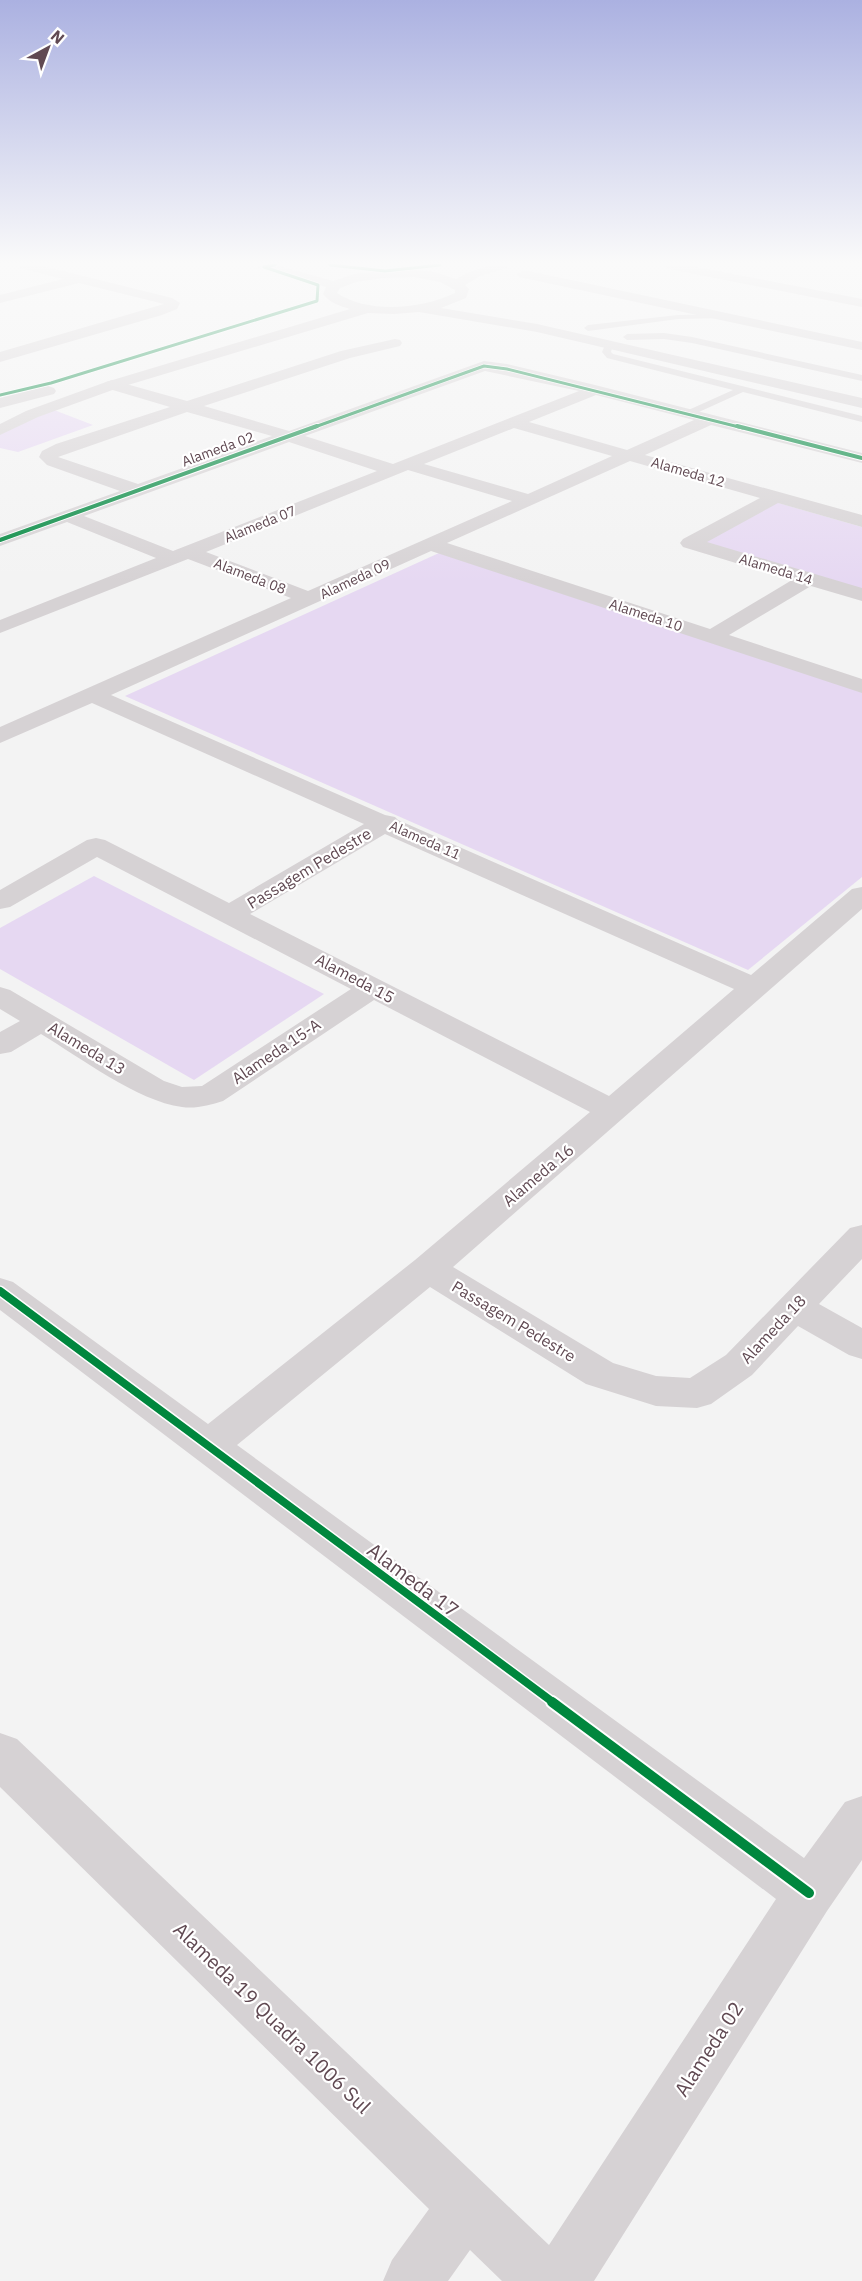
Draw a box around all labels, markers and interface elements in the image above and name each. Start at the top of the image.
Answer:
north arrow [18,18,78,78]
text: N [47,25,69,48]
street label: Alameda 02 [179,428,257,470]
street label: Alameda 12 [649,453,727,491]
street label: Alameda 07 [221,501,299,547]
street label: Alameda 14 [737,549,815,589]
street label: Alameda 08 [211,554,289,598]
street label: Alameda 09 [317,555,393,603]
street label: Alameda 10 [607,595,685,635]
street label: Alameda 11 [387,816,463,864]
street label: Passagem Pedestre [243,823,375,913]
street label: Alameda 15 [312,949,398,1007]
street label: Alameda 15-A [228,1014,324,1088]
street label: Alameda 13 [45,1017,129,1079]
street label: Alameda 16 [498,1139,578,1211]
street label: Passagem Pedestre [448,1276,580,1366]
street label: Alameda 18 [736,1290,810,1368]
street label: Alameda 17 [362,1536,465,1623]
street label: Alameda 19 Quadra 1006 Sul [168,1916,377,2119]
street label: Alameda 02 [668,1996,749,2102]

